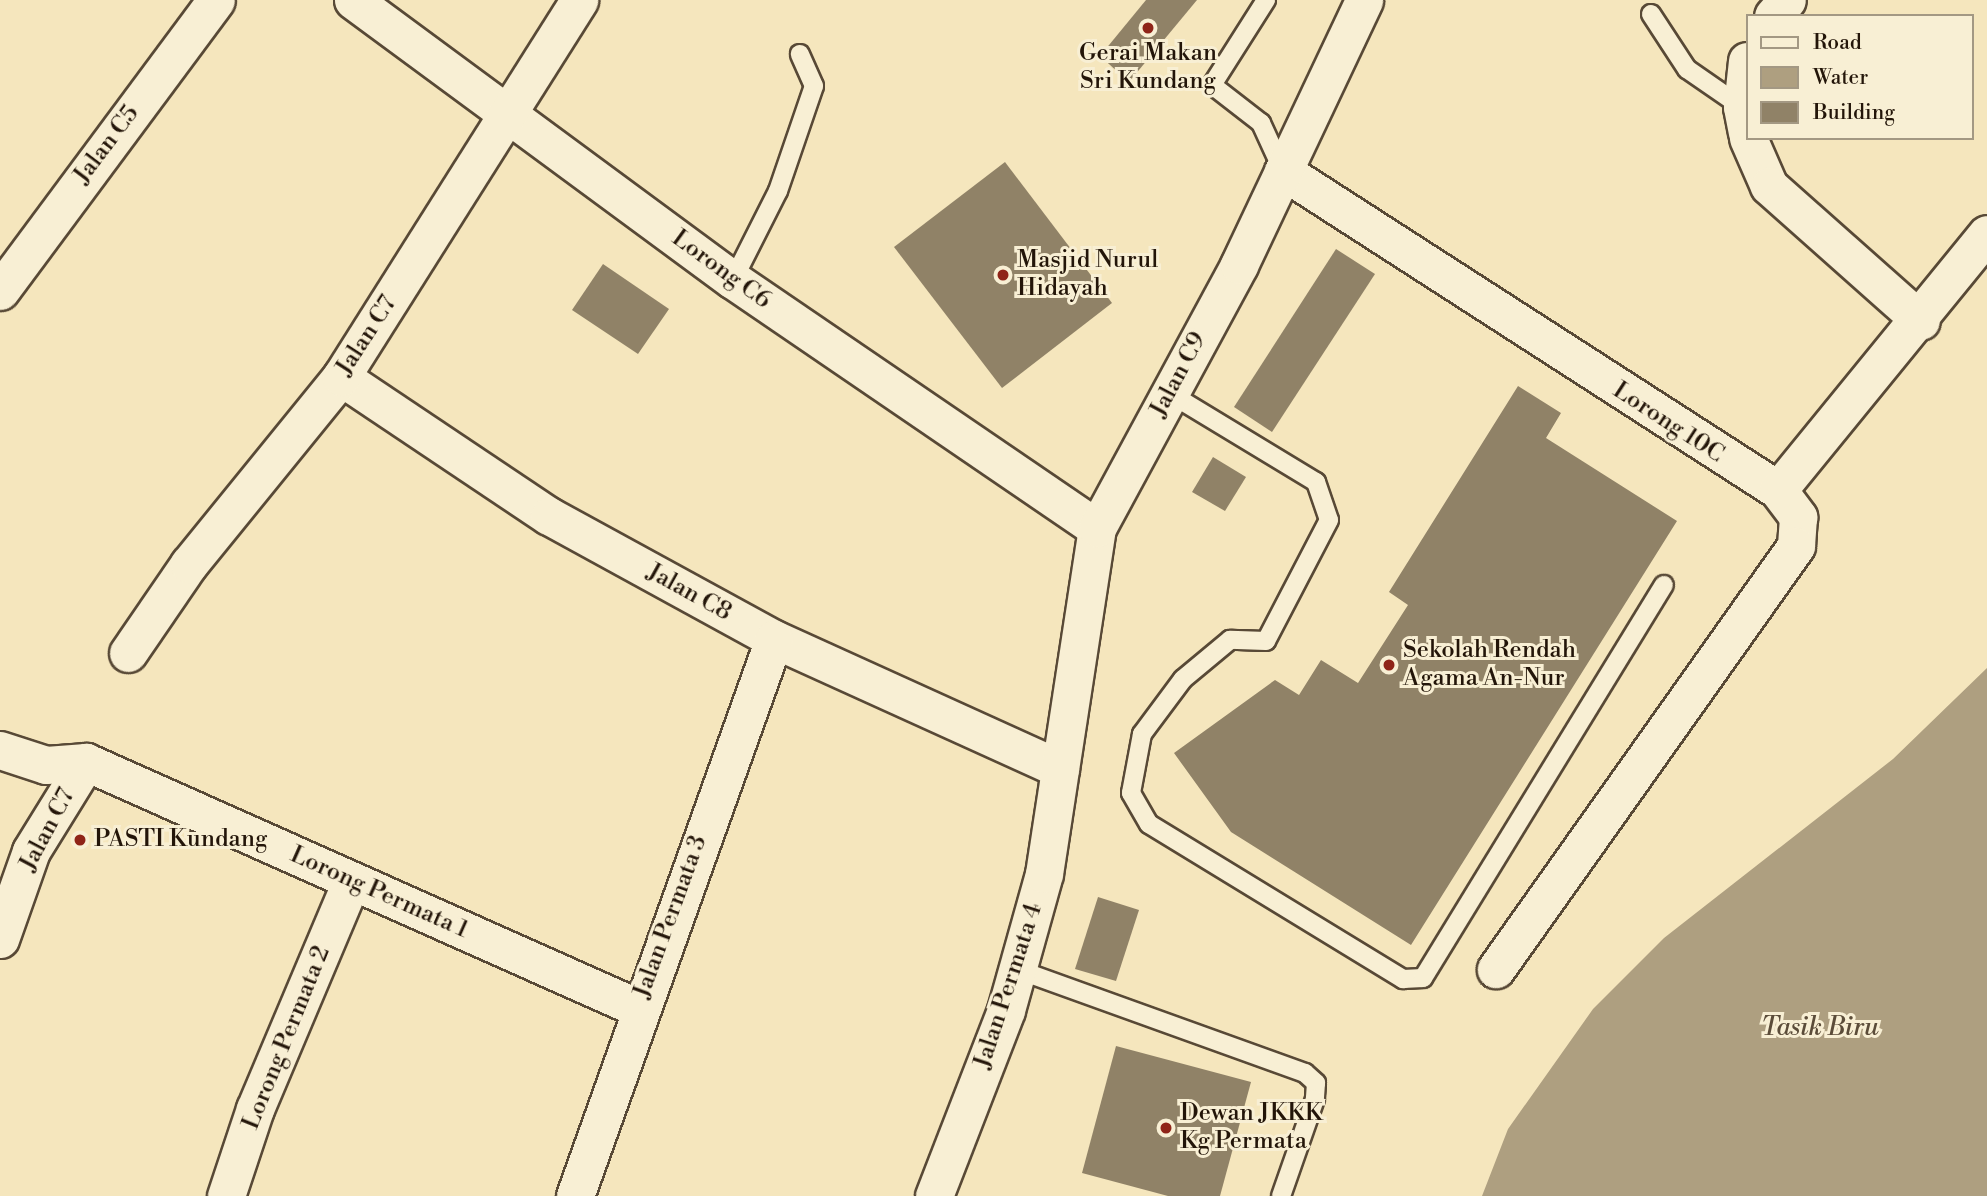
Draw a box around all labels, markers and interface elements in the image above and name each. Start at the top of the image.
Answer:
legend [1745,14,1973,140]
marker: Gerai Makan Sri Kundang [1140,20,1156,36]
text: Road [1813,30,1862,56]
place label: Gerai Makan Sri Kundang [1079,40,1217,96]
text: Water [1813,65,1868,91]
street label: Jalan C5 [68,100,146,190]
text: Building [1813,100,1895,126]
street label: Lorong C6 [666,224,776,316]
place label: Masjid Nurul Hidayah [1017,247,1158,303]
marker: Masjid Nurul Hidayah [995,267,1011,283]
street label: Jalan C7 [331,291,403,381]
street label: Jalan C9 [1145,328,1213,422]
street label: Lorong 10C [1607,376,1729,470]
street label: Jalan C8 [642,558,736,628]
place label: Sekolah Rendah Agama An-Nur [1403,637,1576,693]
marker: Sekolah Rendah Agama An-Nur [1381,657,1397,673]
street label: Jalan C7 [14,784,82,876]
place label: PASTI Kundang [94,826,267,854]
marker: PASTI Kundang [72,832,88,848]
street label: Jalan Permata 3 [628,832,714,1002]
street label: Lorong Permata 1 [285,841,473,945]
street label: Jalan Permata 4 [969,900,1049,1072]
street label: Lorong Permata 2 [237,942,337,1134]
water label: Tasik Biru [1761,1012,1879,1044]
place label: Dewan JKKK Kg Permata [1180,1100,1322,1156]
marker: Dewan JKKK Kg Permata [1158,1120,1174,1136]

